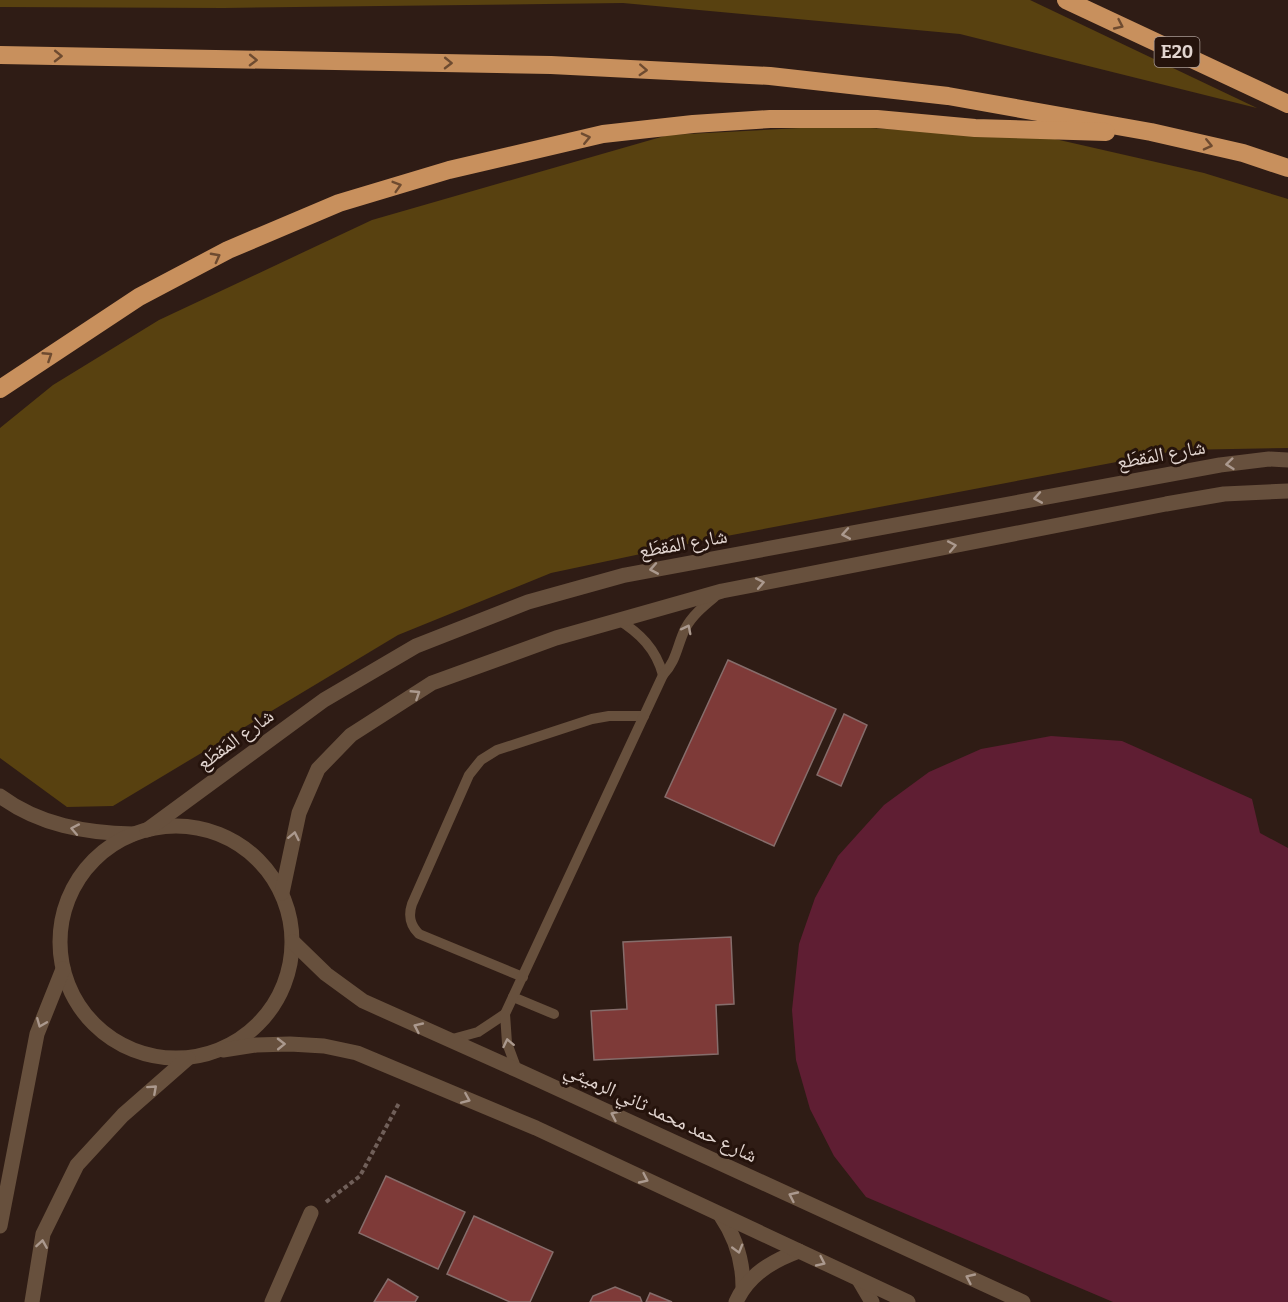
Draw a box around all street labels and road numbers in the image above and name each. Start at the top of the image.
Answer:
road number: E20 [1154,37,1200,67]
street label: شارع المَقطَع [1115,434,1207,475]
street label: شارع المَقطَع [637,523,729,564]
street label: شارع المَقطَع [192,703,279,776]
street label: شارع حمد محمد ثاني الرميثي [559,1057,761,1171]

